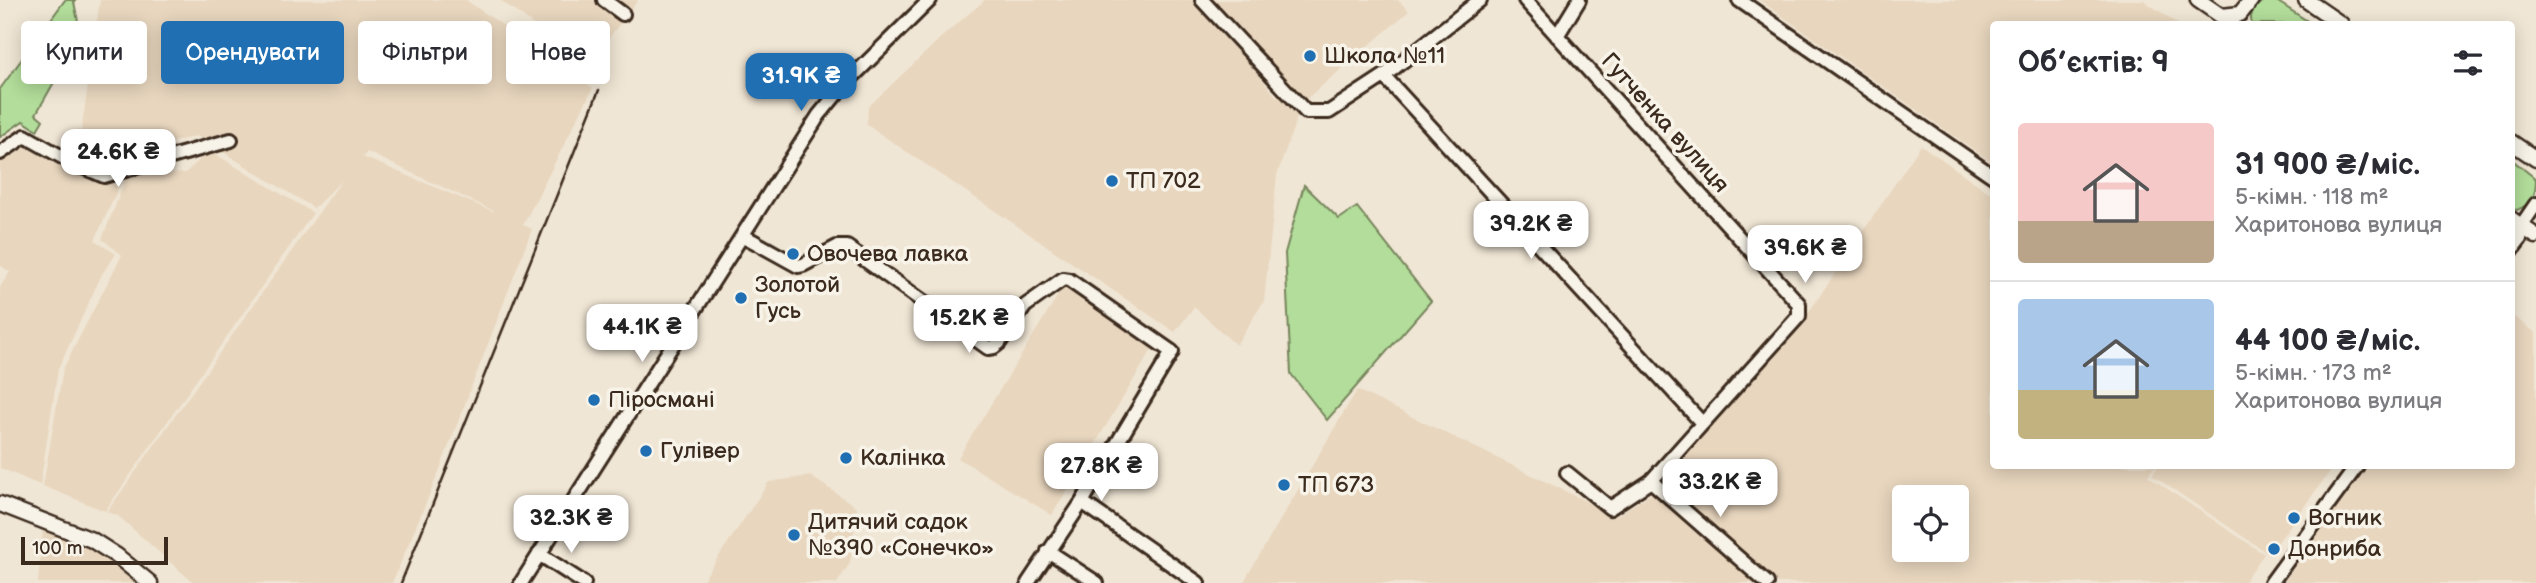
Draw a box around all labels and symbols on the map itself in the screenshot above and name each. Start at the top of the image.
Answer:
place label: Школа №11 [1324,42,1445,70]
street label: Гутченка вулиця [1595,47,1735,199]
marker: Школа №11 [1302,48,1318,64]
pin: 31.9K ₴ [736,54,866,113]
pin: 24.6K ₴ [53,130,183,189]
place label: ТП 702 [1126,167,1201,195]
marker: ТП 702 [1104,173,1120,189]
pin: 39.2K ₴ [1466,202,1596,261]
pin: 39.6K ₴ [1740,226,1870,285]
place label: Овочева лавка [807,240,969,268]
marker: Овочева лавка [785,246,801,262]
place label: Золотой Гусь [755,271,840,325]
marker: Золотой Гусь [733,290,749,306]
pin: 15.2K ₴ [904,296,1034,355]
pin: 44.1K ₴ [577,304,707,364]
place label: Піросмані [608,386,715,414]
marker: Піросмані [586,392,602,408]
place label: Гулівер [660,437,740,465]
marker: Гулівер [638,443,654,459]
place label: Калінка [860,444,946,472]
pin: 27.8K ₴ [1036,444,1166,503]
marker: Калінка [838,450,854,466]
pin: 33.2K ₴ [1655,460,1785,519]
place label: ТП 673 [1298,471,1374,499]
marker: ТП 673 [1276,477,1292,493]
pin: 32.3K ₴ [506,496,636,555]
place label: Вогник [2308,504,2382,532]
place label: Дитячий садок №390 «Сонечко» [808,508,994,562]
marker: Вогник [2286,510,2302,526]
marker: Дитячий садок №390 «Сонечко» [786,527,802,543]
scale bar [21,534,168,566]
place label: Донриба [2288,535,2382,563]
marker: Донриба [2266,541,2282,557]

